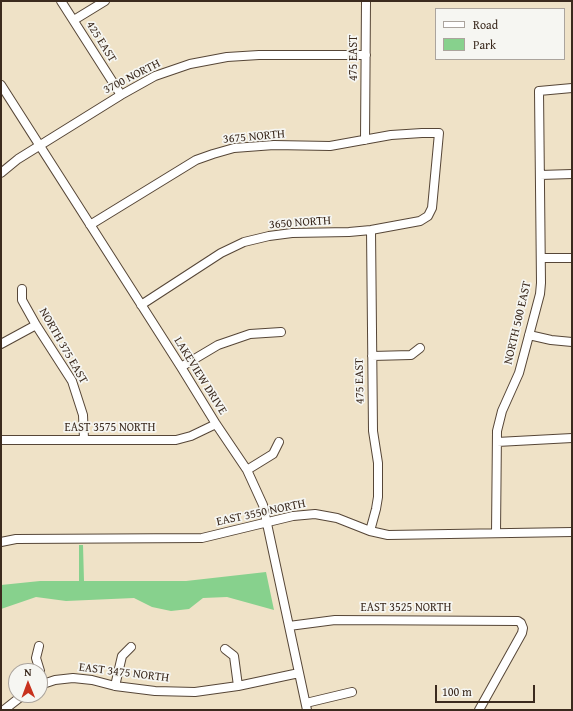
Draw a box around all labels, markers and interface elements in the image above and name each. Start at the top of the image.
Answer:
legend [435,8,565,60]
text: Road [473,16,498,33]
street label: 425 EAST [83,19,119,65]
street label: 475 EAST [347,35,361,81]
text: Park [473,36,496,53]
street label: 3700 NORTH [101,56,163,98]
street label: 3675 NORTH [222,127,286,147]
street label: 3650 NORTH [268,214,332,232]
street label: NORTH 500 EAST [501,280,535,366]
street label: NORTH 375 EAST [36,306,90,386]
street label: LAKEVIEW DRIVE [170,335,230,417]
street label: 475 EAST [352,358,368,404]
street label: EAST 3575 NORTH [65,421,155,435]
street label: EAST 3550 NORTH [215,497,307,529]
street label: EAST 3525 NORTH [361,601,451,615]
street label: EAST 3475 NORTH [78,660,170,686]
north arrow [8,663,48,703]
text: N [24,664,32,680]
scale bar [437,677,537,703]
text: 100 m [442,683,472,700]

